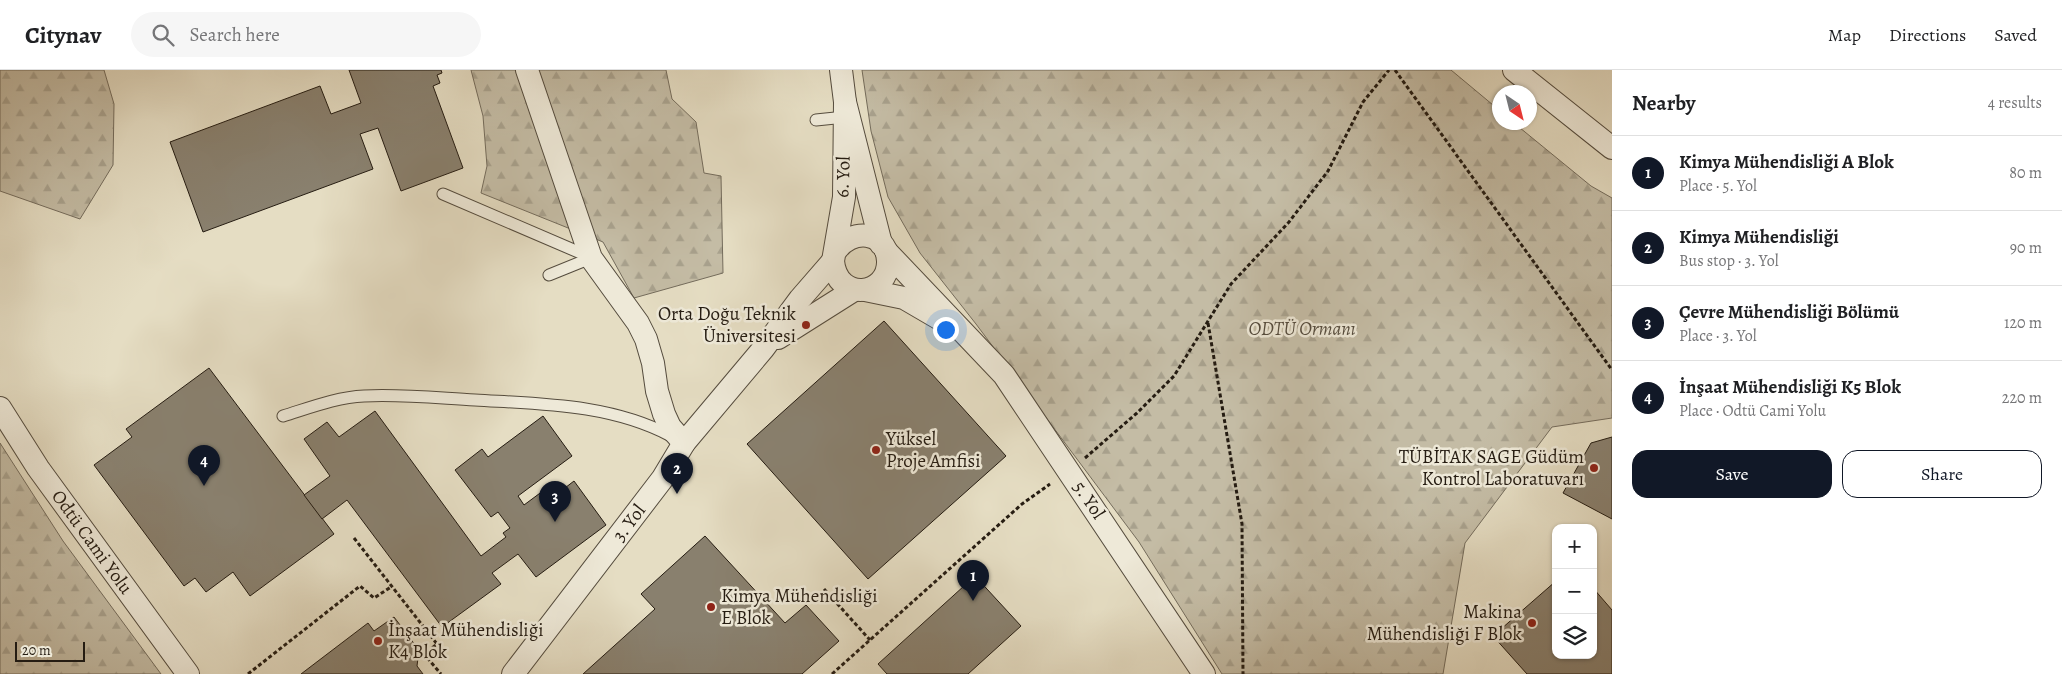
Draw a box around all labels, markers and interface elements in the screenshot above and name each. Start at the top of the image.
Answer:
search box [131,12,481,57]
text: Citynav [25,19,101,51]
icon: search [149,21,177,49]
text: Search here [189,22,280,48]
text: Map [1828,23,1861,47]
text: Directions [1889,23,1966,47]
text: Saved [1994,23,2037,47]
north arrow [1492,85,1537,130]
text: Nearby [1632,89,1695,117]
text: 4 results [1988,92,2042,114]
text: Kimya Mühendisliği A Blok [1679,149,1894,175]
street label: 6. Yol [829,155,857,198]
text: 1 [1645,162,1651,184]
text: 80 m [2009,162,2042,184]
text: Place · 5. Yol [1679,175,1757,197]
text: Kimya Mühendisliği [1679,224,1839,250]
text: 2 [1644,237,1652,259]
text: 90 m [2010,237,2042,259]
text: Bus stop · 3. Yol [1679,250,1779,272]
text: Çevre Mühendisliği Bölümü [1679,299,1899,325]
place label: Orta Doğu Teknik Üniversitesi [658,301,797,349]
text: 3 [1645,312,1651,334]
text: 120 m [2004,312,2042,334]
park label: ODTÜ Ormanı [1248,316,1356,342]
your location [933,317,959,343]
marker: Orta Doğu Teknik Üniversitesi [800,319,812,331]
text: Place · 3. Yol [1679,325,1757,347]
text: İnşaat Mühendisliği K5 Blok [1679,374,1901,400]
text: 4 [1644,387,1652,409]
text: 220 m [2002,387,2042,409]
text: Place · Odtü Cami Yolu [1679,400,1826,422]
place label: Yüksel Proje Amfisi [885,426,981,474]
marker: Yüksel Proje Amfisi [870,444,882,456]
place label: TÜBİTAK SAGE Güdüm Kontrol Laboratuvarı [1399,444,1584,492]
pin: 4 [188,445,220,486]
button: Save [1632,450,1832,498]
button: Share [1842,450,2042,498]
pin: 2 [661,453,693,494]
marker: TÜBİTAK SAGE Güdüm Kontrol Laboratuvarı [1588,462,1600,474]
street label: 5. Yol [1067,476,1111,525]
pin: 3 [539,481,571,522]
street label: Odtü Cami Yolu [45,485,139,600]
street label: 3. Yol [606,499,652,547]
map controls [1552,524,1597,659]
button: + [1552,524,1597,569]
pin: 1 [957,560,989,601]
button: − [1552,569,1597,614]
place label: Kimya Mühendisliği E Blok [721,583,878,631]
place label: Makina Mühendisliği F Blok [1367,599,1523,647]
marker: Kimya Mühendisliği E Blok [705,601,717,613]
button: layers [1552,614,1597,659]
place label: İnşaat Mühendisliği K4 Blok [388,617,544,665]
marker: Makina Mühendisliği F Blok [1526,617,1538,629]
marker: İnşaat Mühendisliği K4 Blok [372,635,384,647]
scale bar [15,639,85,662]
text: 20 m [22,641,51,660]

